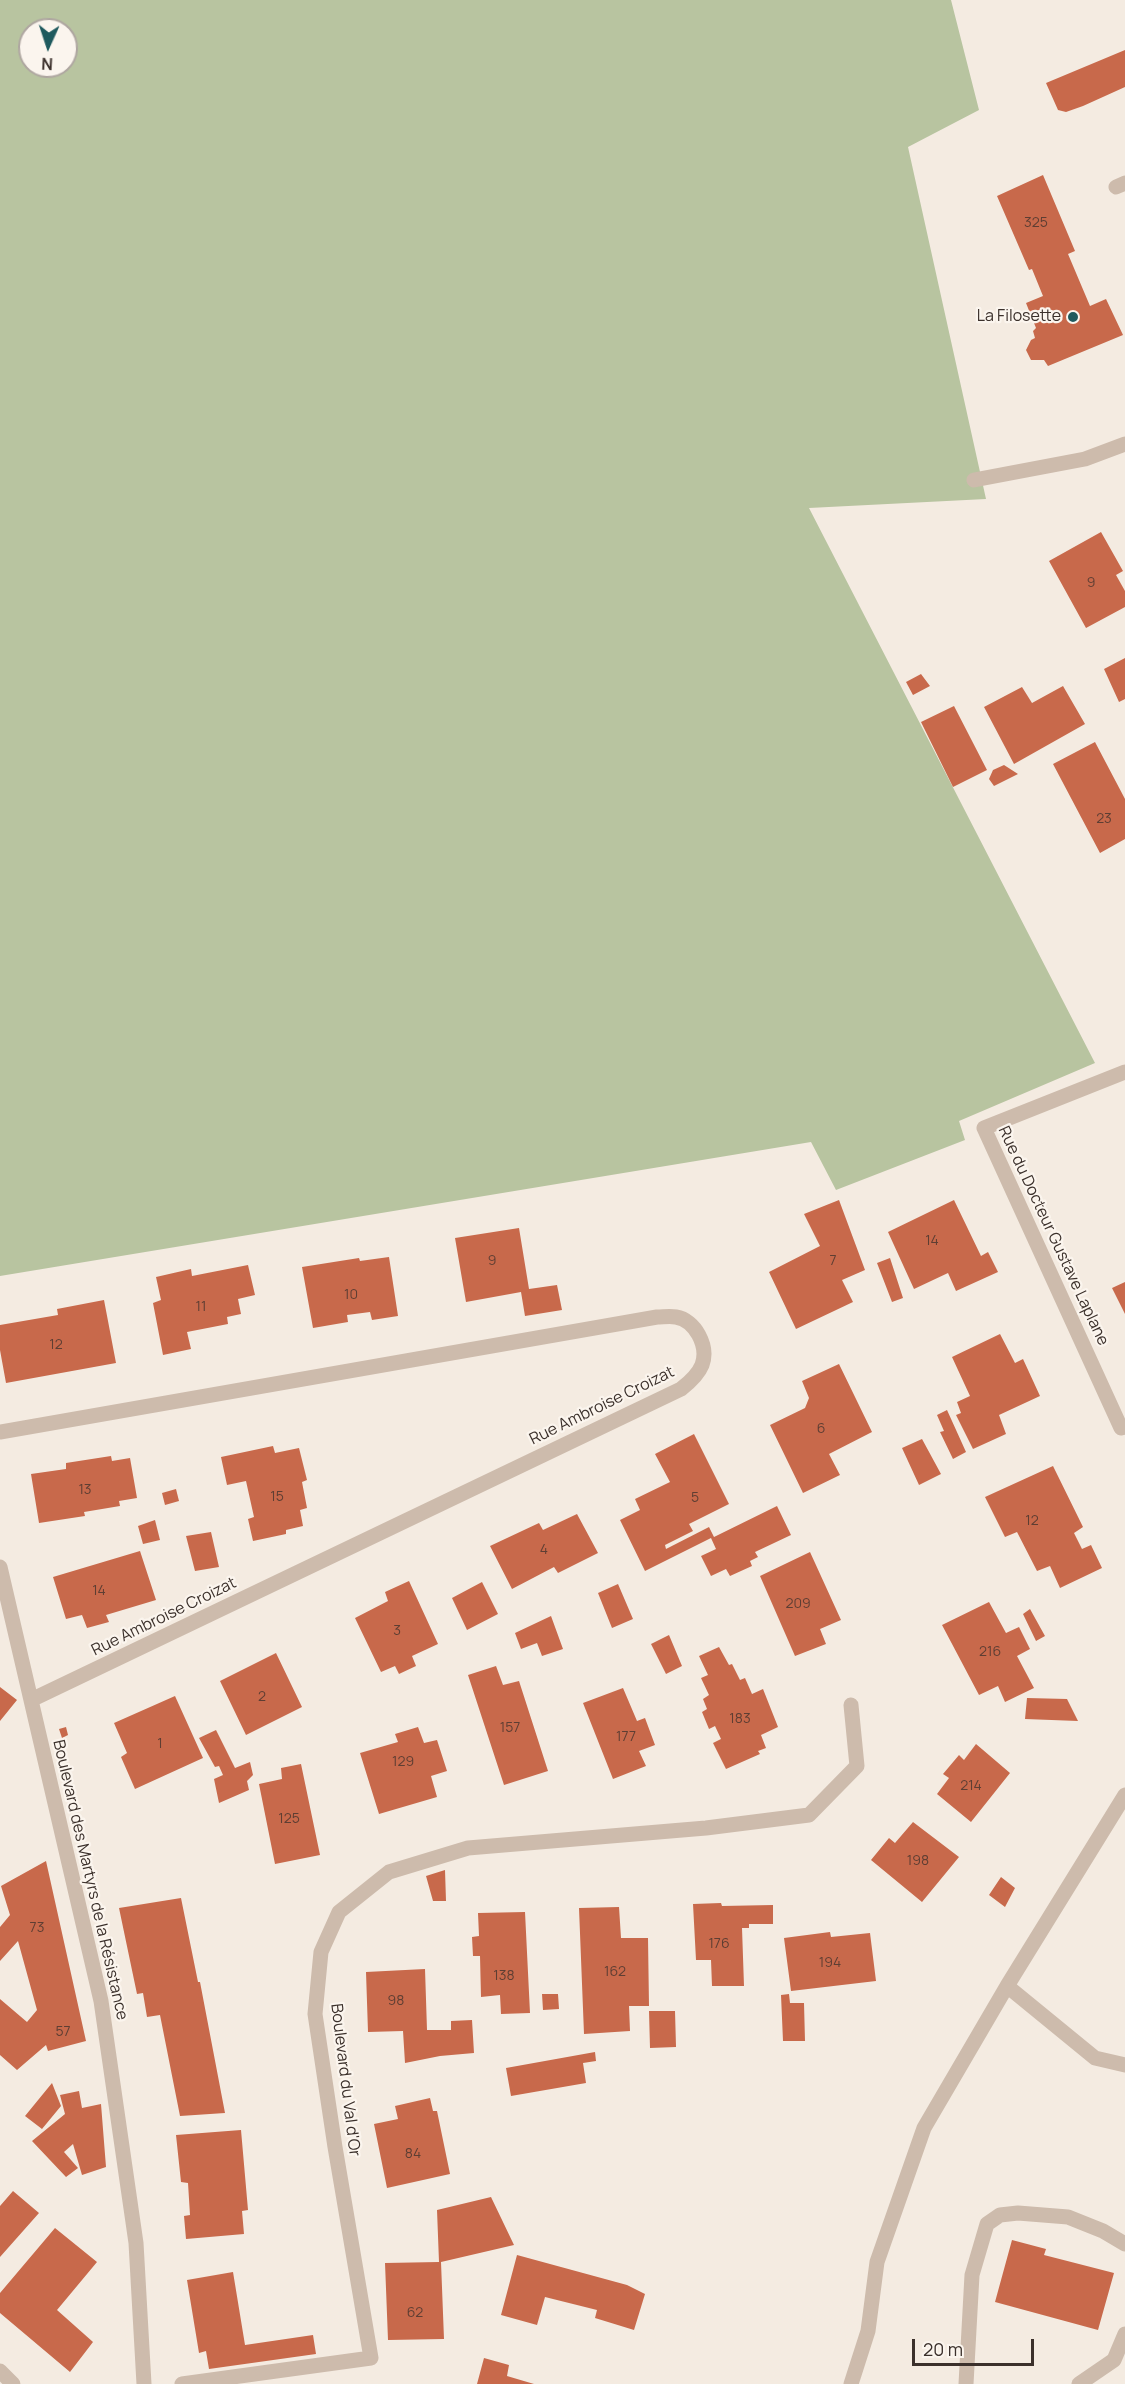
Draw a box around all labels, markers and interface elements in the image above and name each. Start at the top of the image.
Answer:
north arrow [18,18,78,78]
text: N [41,53,53,75]
house number: 325 [1024,215,1048,231]
place label: La Filosette [977,307,1061,327]
marker: La Filosette [1066,310,1080,324]
house number: 9 [1087,575,1095,591]
house number: 23 [1096,811,1112,827]
street label: Rue du Docteur Gustave Laplane [994,1123,1112,1349]
house number: 14 [925,1233,939,1249]
house number: 9 [488,1253,496,1269]
house number: 7 [829,1253,837,1269]
house number: 10 [344,1287,358,1303]
house number: 11 [196,1299,206,1315]
house number: 12 [49,1337,63,1353]
street label: Rue Ambroise Croizat [527,1363,677,1449]
house number: 6 [817,1421,825,1437]
house number: 13 [78,1482,92,1498]
house number: 15 [270,1489,284,1505]
house number: 5 [691,1490,699,1506]
house number: 12 [1025,1513,1039,1529]
house number: 4 [540,1542,548,1558]
street label: Rue Ambroise Croizat [89,1574,239,1660]
house number: 14 [92,1583,106,1599]
house number: 209 [785,1596,811,1612]
house number: 3 [393,1623,401,1639]
house number: 216 [979,1644,1001,1660]
house number: 2 [258,1689,266,1705]
house number: 183 [729,1711,751,1727]
house number: 157 [500,1720,520,1736]
house number: 177 [616,1729,636,1745]
house number: 1 [157,1736,163,1752]
street label: Boulevard des Martyrs de la Résistance [48,1738,132,2022]
house number: 129 [392,1754,414,1770]
house number: 214 [960,1778,982,1794]
house number: 125 [278,1811,300,1827]
house number: 198 [907,1853,929,1869]
house number: 73 [30,1920,44,1936]
house number: 176 [708,1936,730,1952]
house number: 194 [819,1955,841,1971]
house number: 162 [604,1964,626,1980]
house number: 138 [493,1968,515,1984]
house number: 98 [388,1993,404,2009]
street label: Boulevard du Val d'Or [326,2003,364,2157]
house number: 57 [55,2024,71,2040]
house number: 84 [405,2146,421,2162]
house number: 62 [407,2305,423,2321]
scale bar [915,2327,1036,2365]
text: 20 m [923,2337,963,2361]

